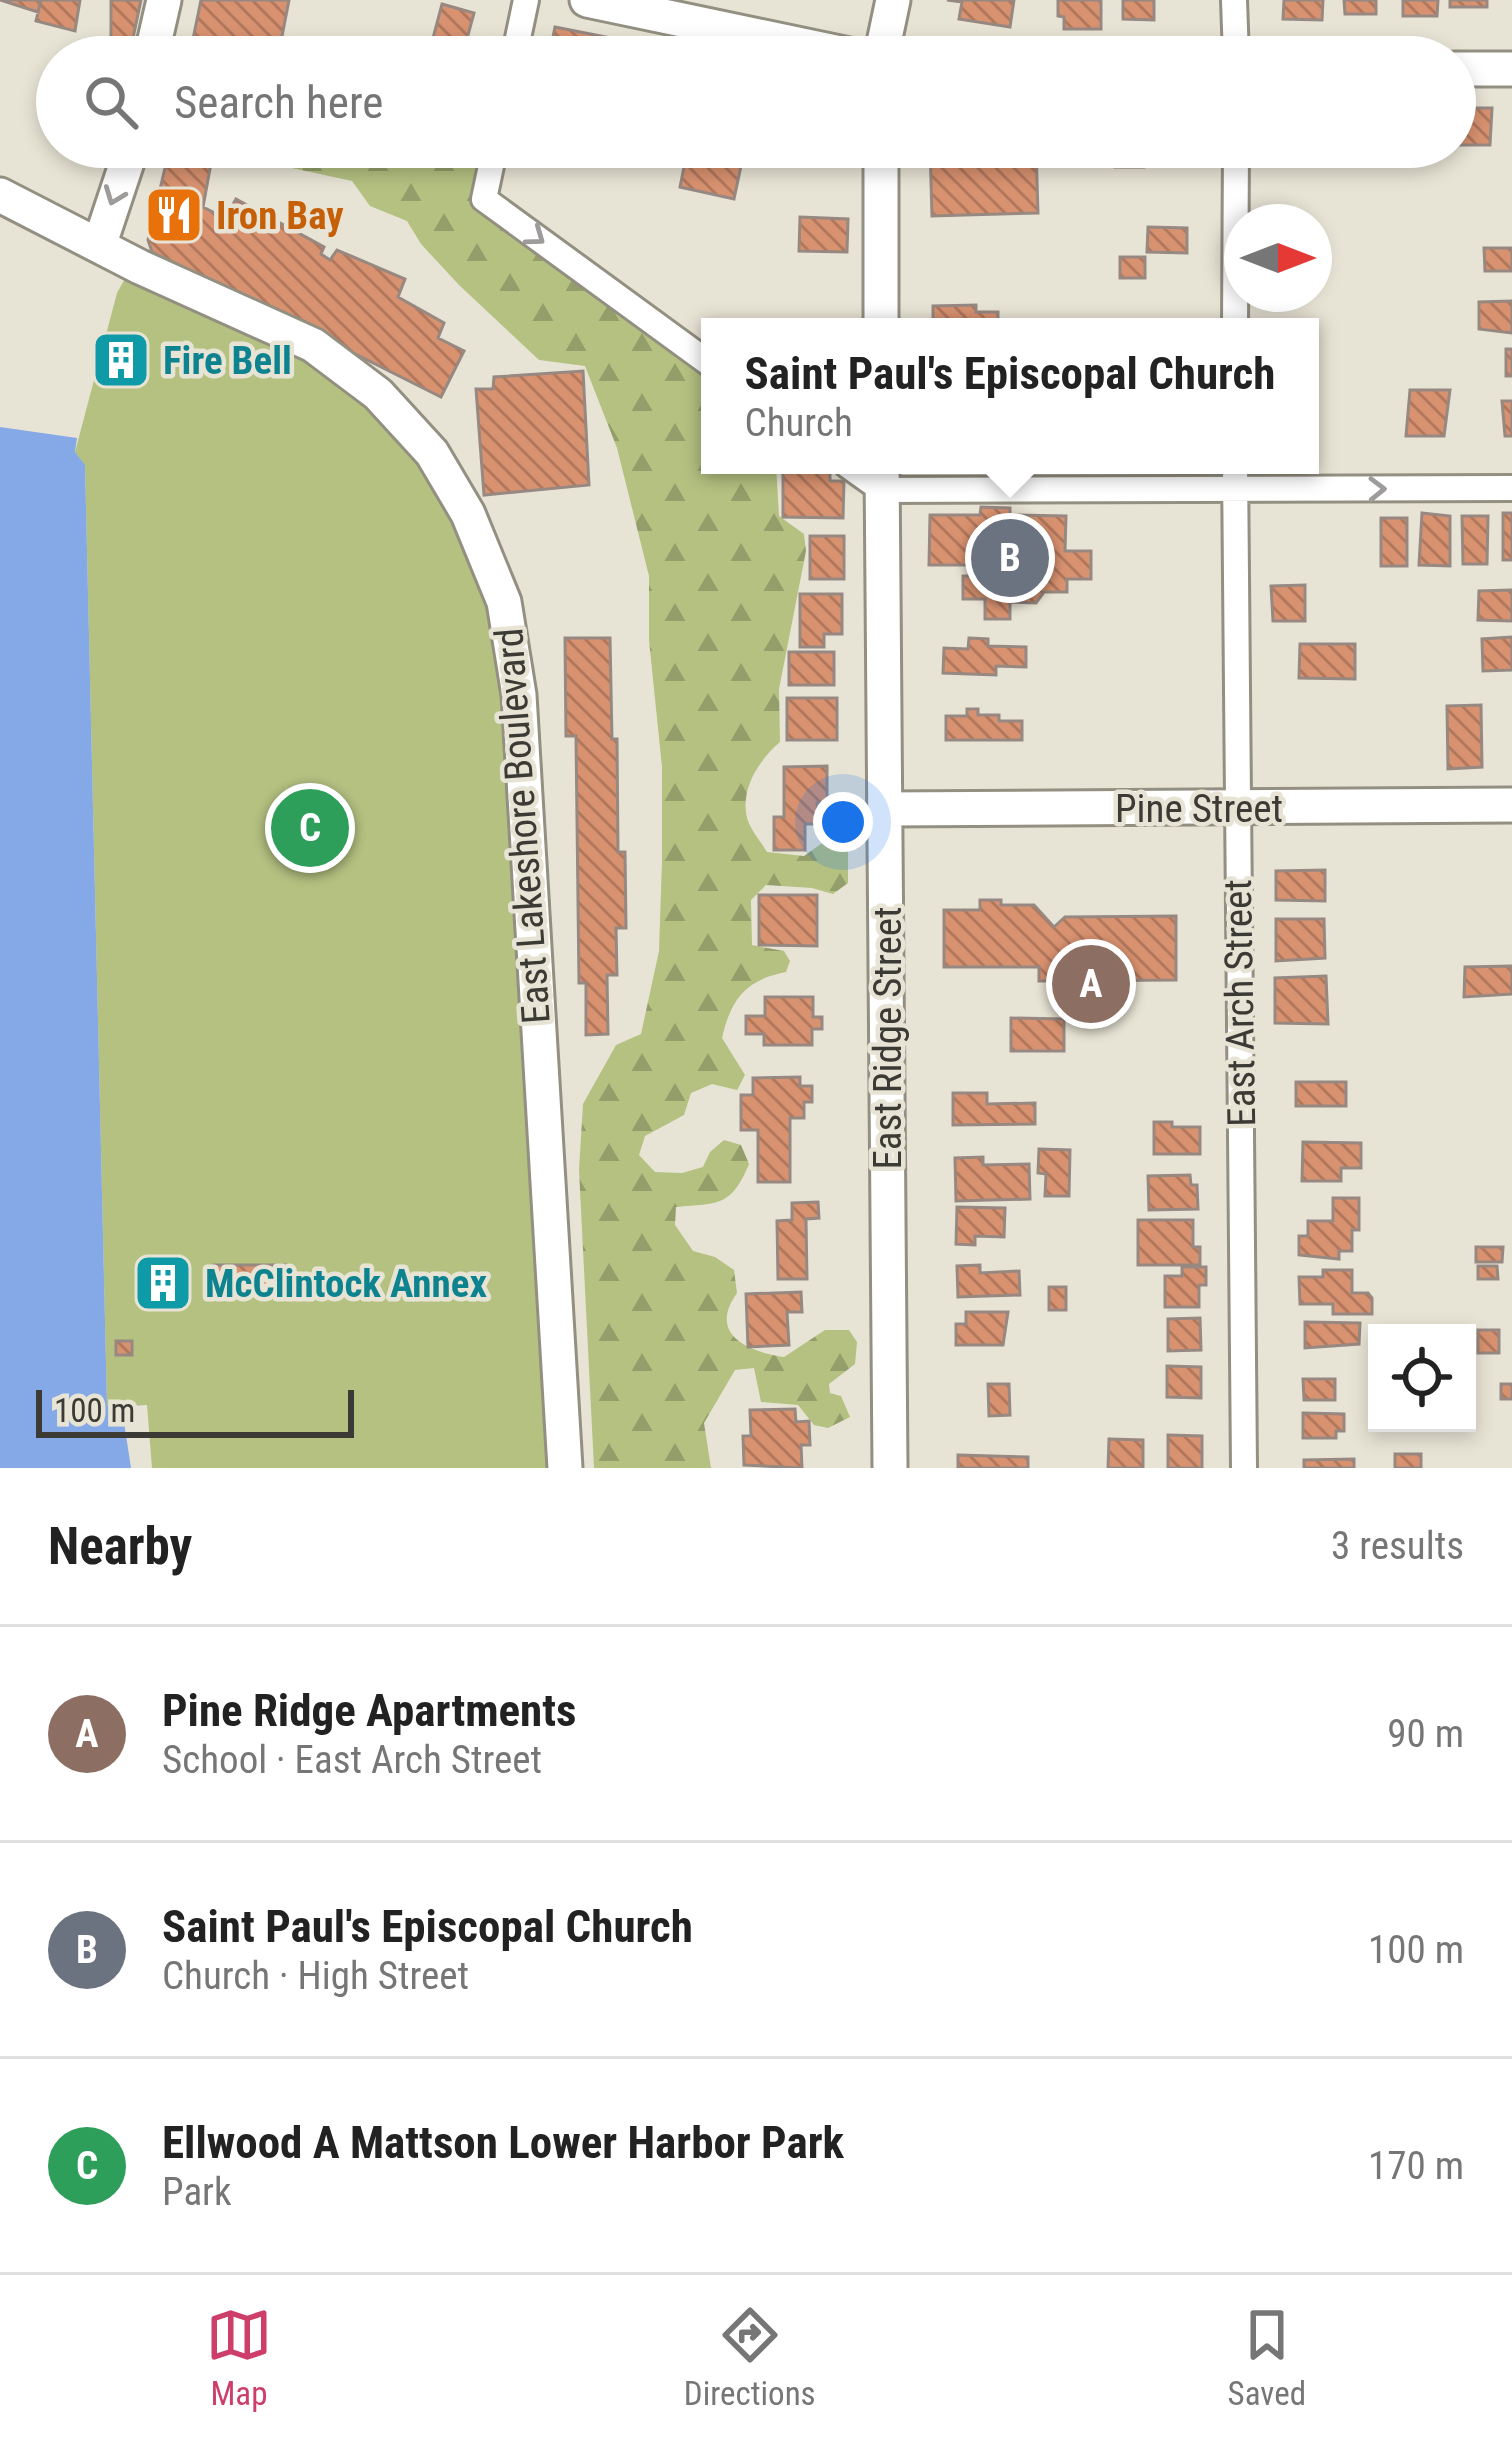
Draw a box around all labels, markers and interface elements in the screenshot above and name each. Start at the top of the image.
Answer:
search box [36,36,1476,168]
icon: search [78,69,144,135]
text: Search here [174,76,383,129]
restaurant icon: Iron Bay [143,184,205,246]
one-way arrow [104,185,129,206]
place label: Iron Bay [216,193,344,239]
north arrow [1224,204,1332,312]
one-way arrow [523,222,544,244]
popup [701,318,1319,474]
building icon: Fire Bell [90,329,152,391]
place label: Fire Bell [163,338,292,384]
text: Saint Paul's Episcopal Church [745,347,1275,400]
text: Church [745,400,853,446]
one-way arrow [1368,477,1387,503]
pin: B [971,513,1049,603]
street label: East Lakeshore Boulevard [486,626,560,1025]
pin: C [271,783,349,873]
street label: Pine Street [1115,786,1283,832]
your location [813,792,873,852]
street label: East Arch Street [1215,879,1265,1127]
street label: East Ridge Street [865,906,911,1170]
pin: A [1052,939,1130,1029]
building icon: McClintock Annex [132,1252,194,1314]
place label: McClintock Annex [205,1261,487,1307]
map controls [1368,1324,1476,1432]
button: locate [1368,1324,1476,1432]
scale bar [36,1384,354,1437]
text: 100 m [54,1391,135,1430]
text: Nearby [48,1517,192,1576]
text: 3 results [1331,1523,1464,1569]
text: Pine Ridge Apartments [162,1684,576,1737]
text: A [75,1711,99,1757]
text: 90 m [1387,1711,1464,1757]
text: School · East Arch Street [162,1737,542,1783]
text: Saint Paul's Episcopal Church [162,1900,693,1953]
text: B [76,1927,98,1973]
text: 100 m [1368,1927,1464,1973]
text: Church · High Street [162,1953,469,1999]
text: Ellwood A Mattson Lower Harbor Park [162,2116,844,2169]
text: C [76,2143,98,2189]
text: 170 m [1368,2143,1464,2189]
text: Park [162,2169,232,2215]
tab: Map [206,2302,272,2413]
tab: Directions [684,2302,816,2413]
tab: Saved [1228,2302,1306,2413]

